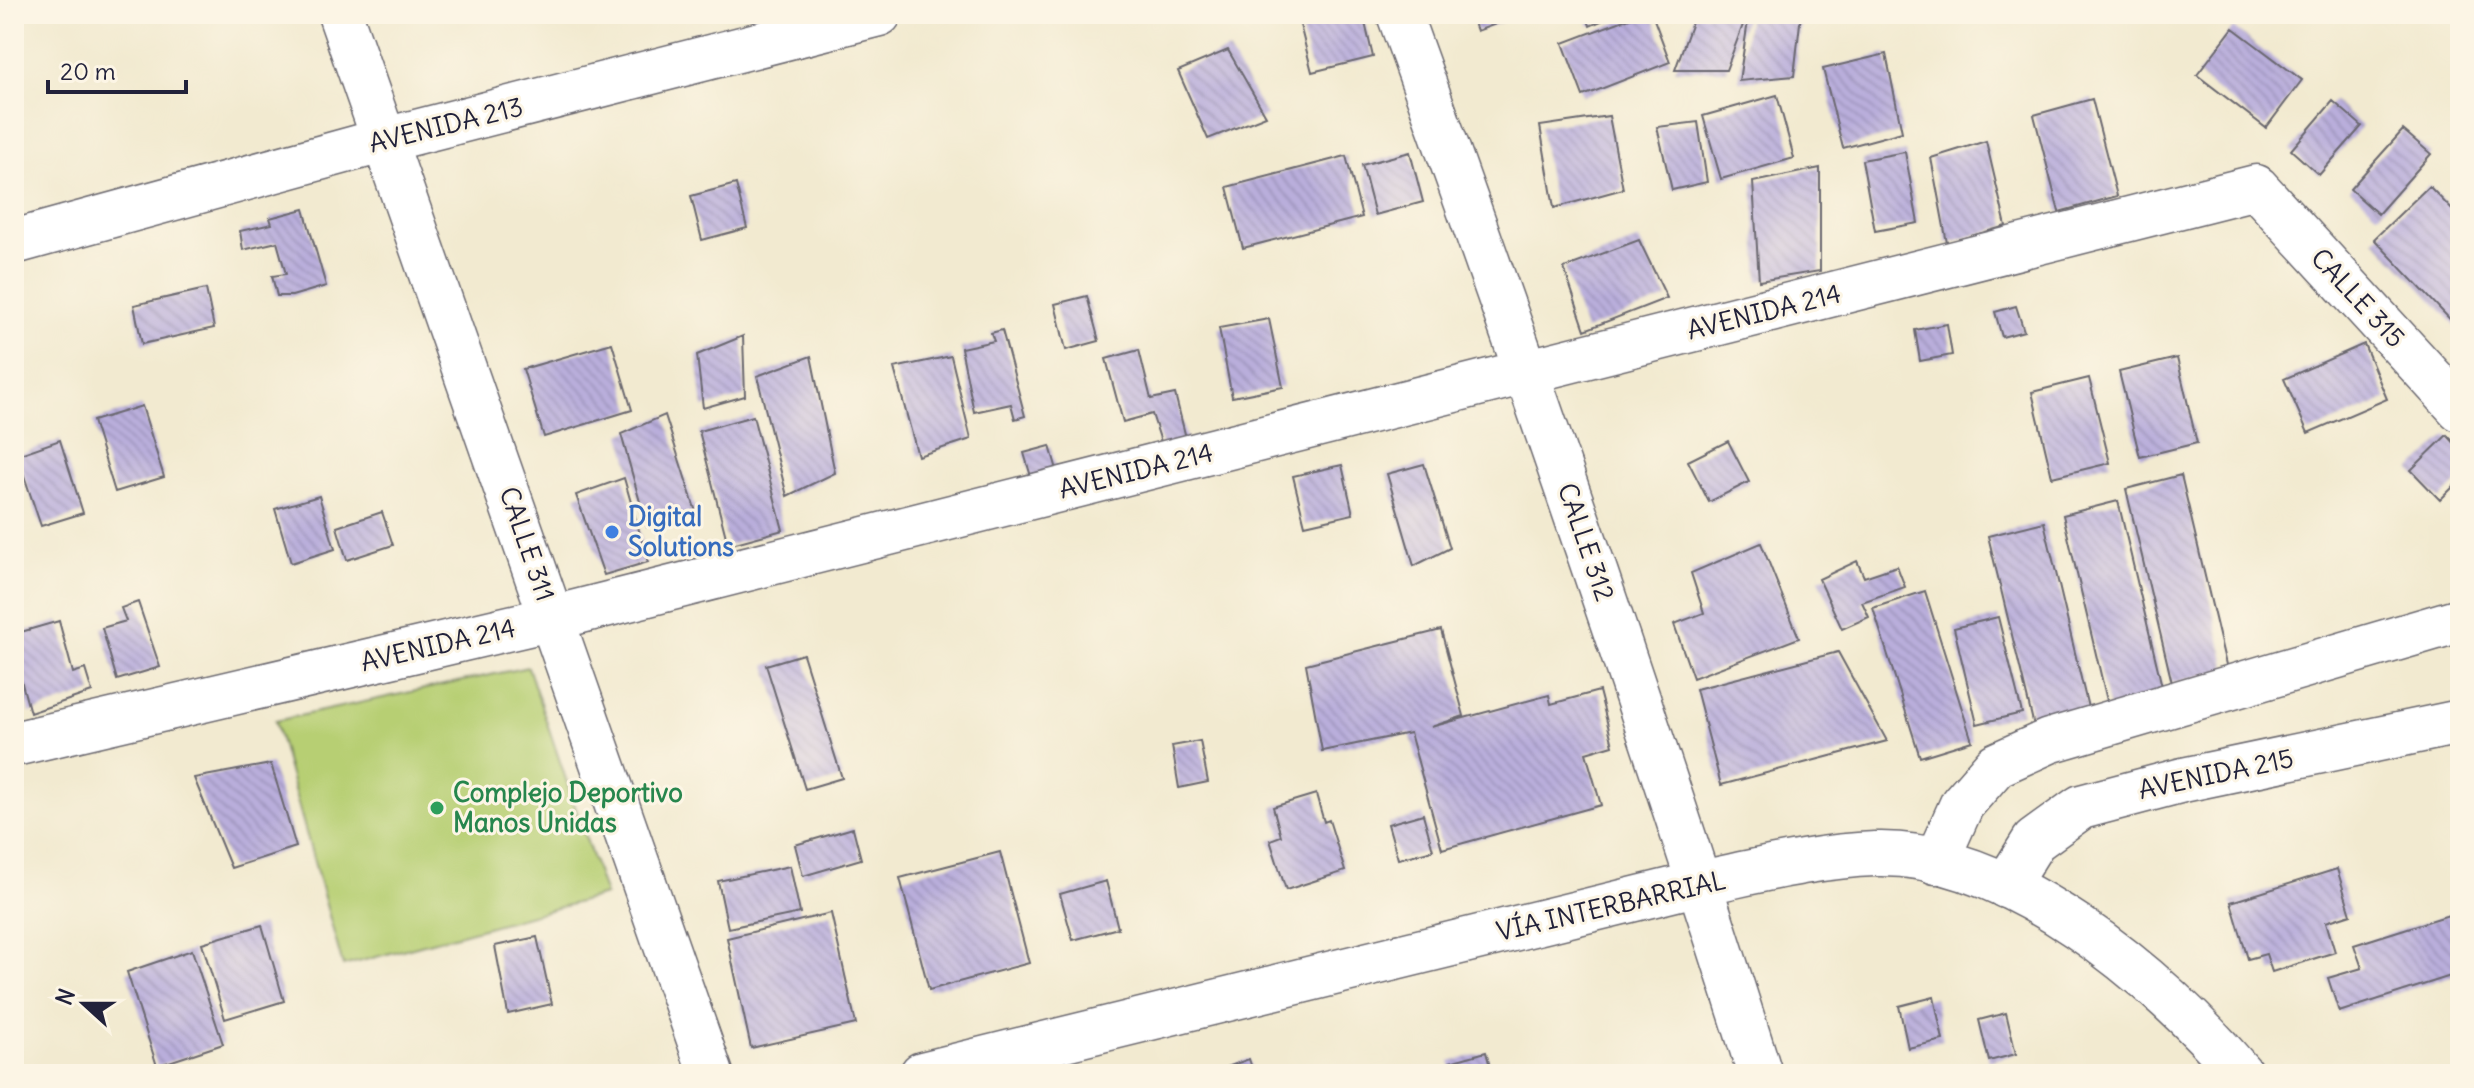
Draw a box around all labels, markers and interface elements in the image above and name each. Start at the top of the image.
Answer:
scale bar [48,44,186,94]
text: 20 m [60,56,116,86]
street label: AVENIDA 213 [366,89,526,160]
street label: CALLE 315 [2304,241,2412,354]
street label: AVENIDA 214 [1683,276,1844,347]
street label: AVENIDA 214 [1055,435,1216,506]
street label: CALLE 312 [1551,478,1622,605]
street label: CALLE 311 [493,482,562,605]
place label: Digital Solutions [628,500,734,563]
marker: Digital Solutions [603,523,621,541]
street label: AVENIDA 214 [357,611,518,678]
street label: AVENIDA 215 [2135,741,2296,806]
place label: Complejo Deportivo Manos Unidas [453,776,683,839]
marker: Complejo Deportivo Manos Unidas [428,799,446,817]
street label: VÍA INTERBARRIAL [1493,862,1729,948]
north arrow [44,964,124,1044]
text: N [50,985,81,1009]

